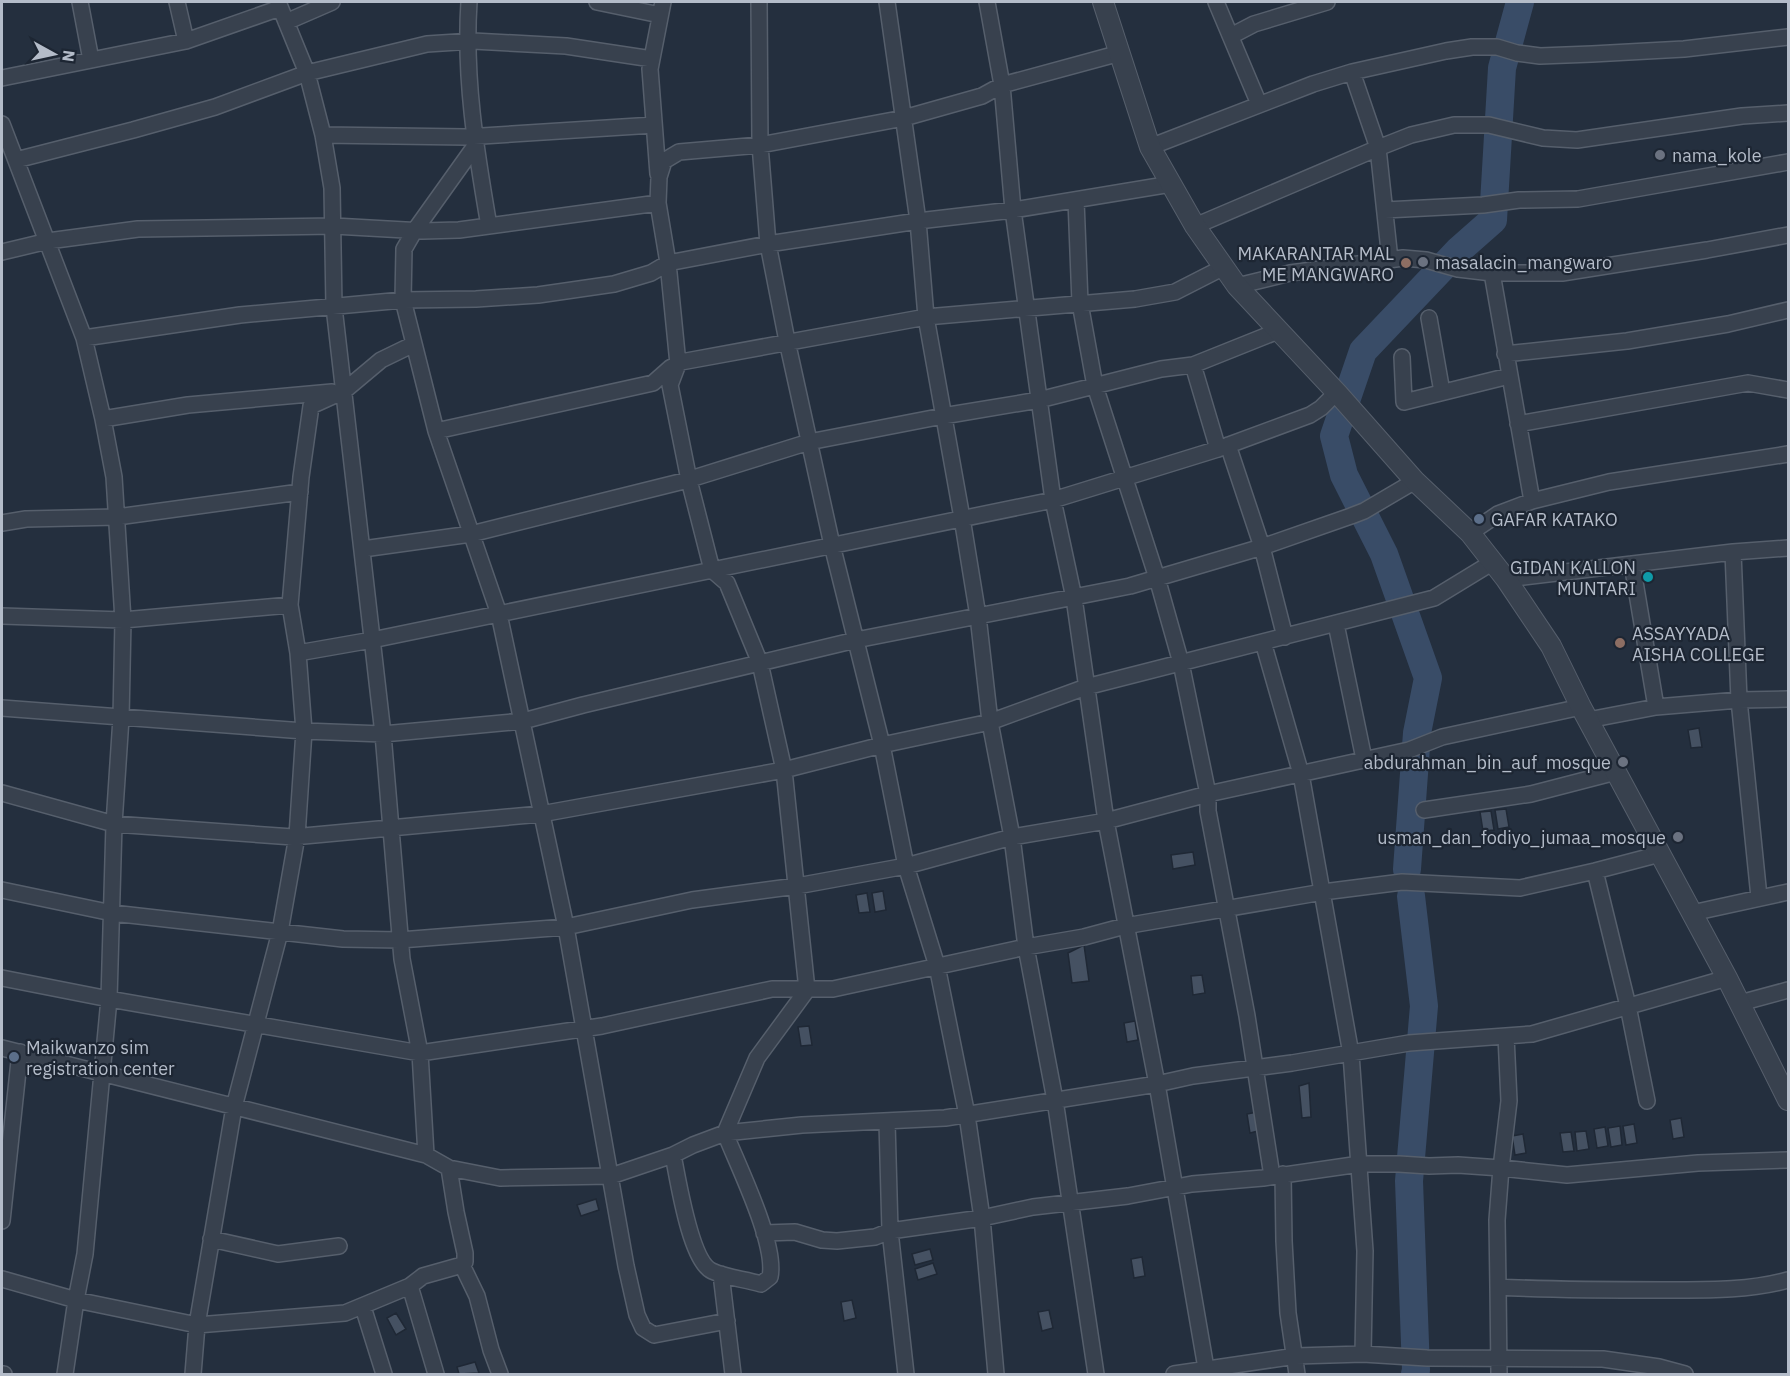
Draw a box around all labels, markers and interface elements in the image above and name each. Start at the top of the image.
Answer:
north arrow [24,24,84,84]
text: N [58,49,80,63]
place label: nama_kole [1672,144,1762,167]
marker: nama_kole [1653,148,1667,162]
place label: MAKARANTAR MAL ME MANGWARO [1238,242,1394,286]
place label: masalacin_mangwaro [1435,251,1612,274]
marker: masalacin_mangwaro [1416,255,1430,269]
marker: MAKARANTAR MAL ME MANGWARO [1399,256,1413,270]
place label: GAFAR KATAKO [1491,508,1618,531]
marker: GAFAR KATAKO [1472,512,1486,526]
place label: GIDAN KALLON MUNTARI [1510,556,1636,600]
marker: GIDAN KALLON MUNTARI [1641,570,1655,584]
place label: ASSAYYADA AISHA COLLEGE [1632,622,1765,666]
marker: ASSAYYADA AISHA COLLEGE [1613,636,1627,650]
place label: abdurahman_bin_auf_mosque [1364,751,1611,774]
marker: abdurahman_bin_auf_mosque [1616,755,1630,769]
place label: usman_dan_fodiyo_jumaa_mosque [1377,826,1666,849]
marker: usman_dan_fodiyo_jumaa_mosque [1671,830,1685,844]
place label: Maikwanzo sim registration center [26,1036,175,1080]
marker: Maikwanzo sim registration center [7,1050,21,1064]

